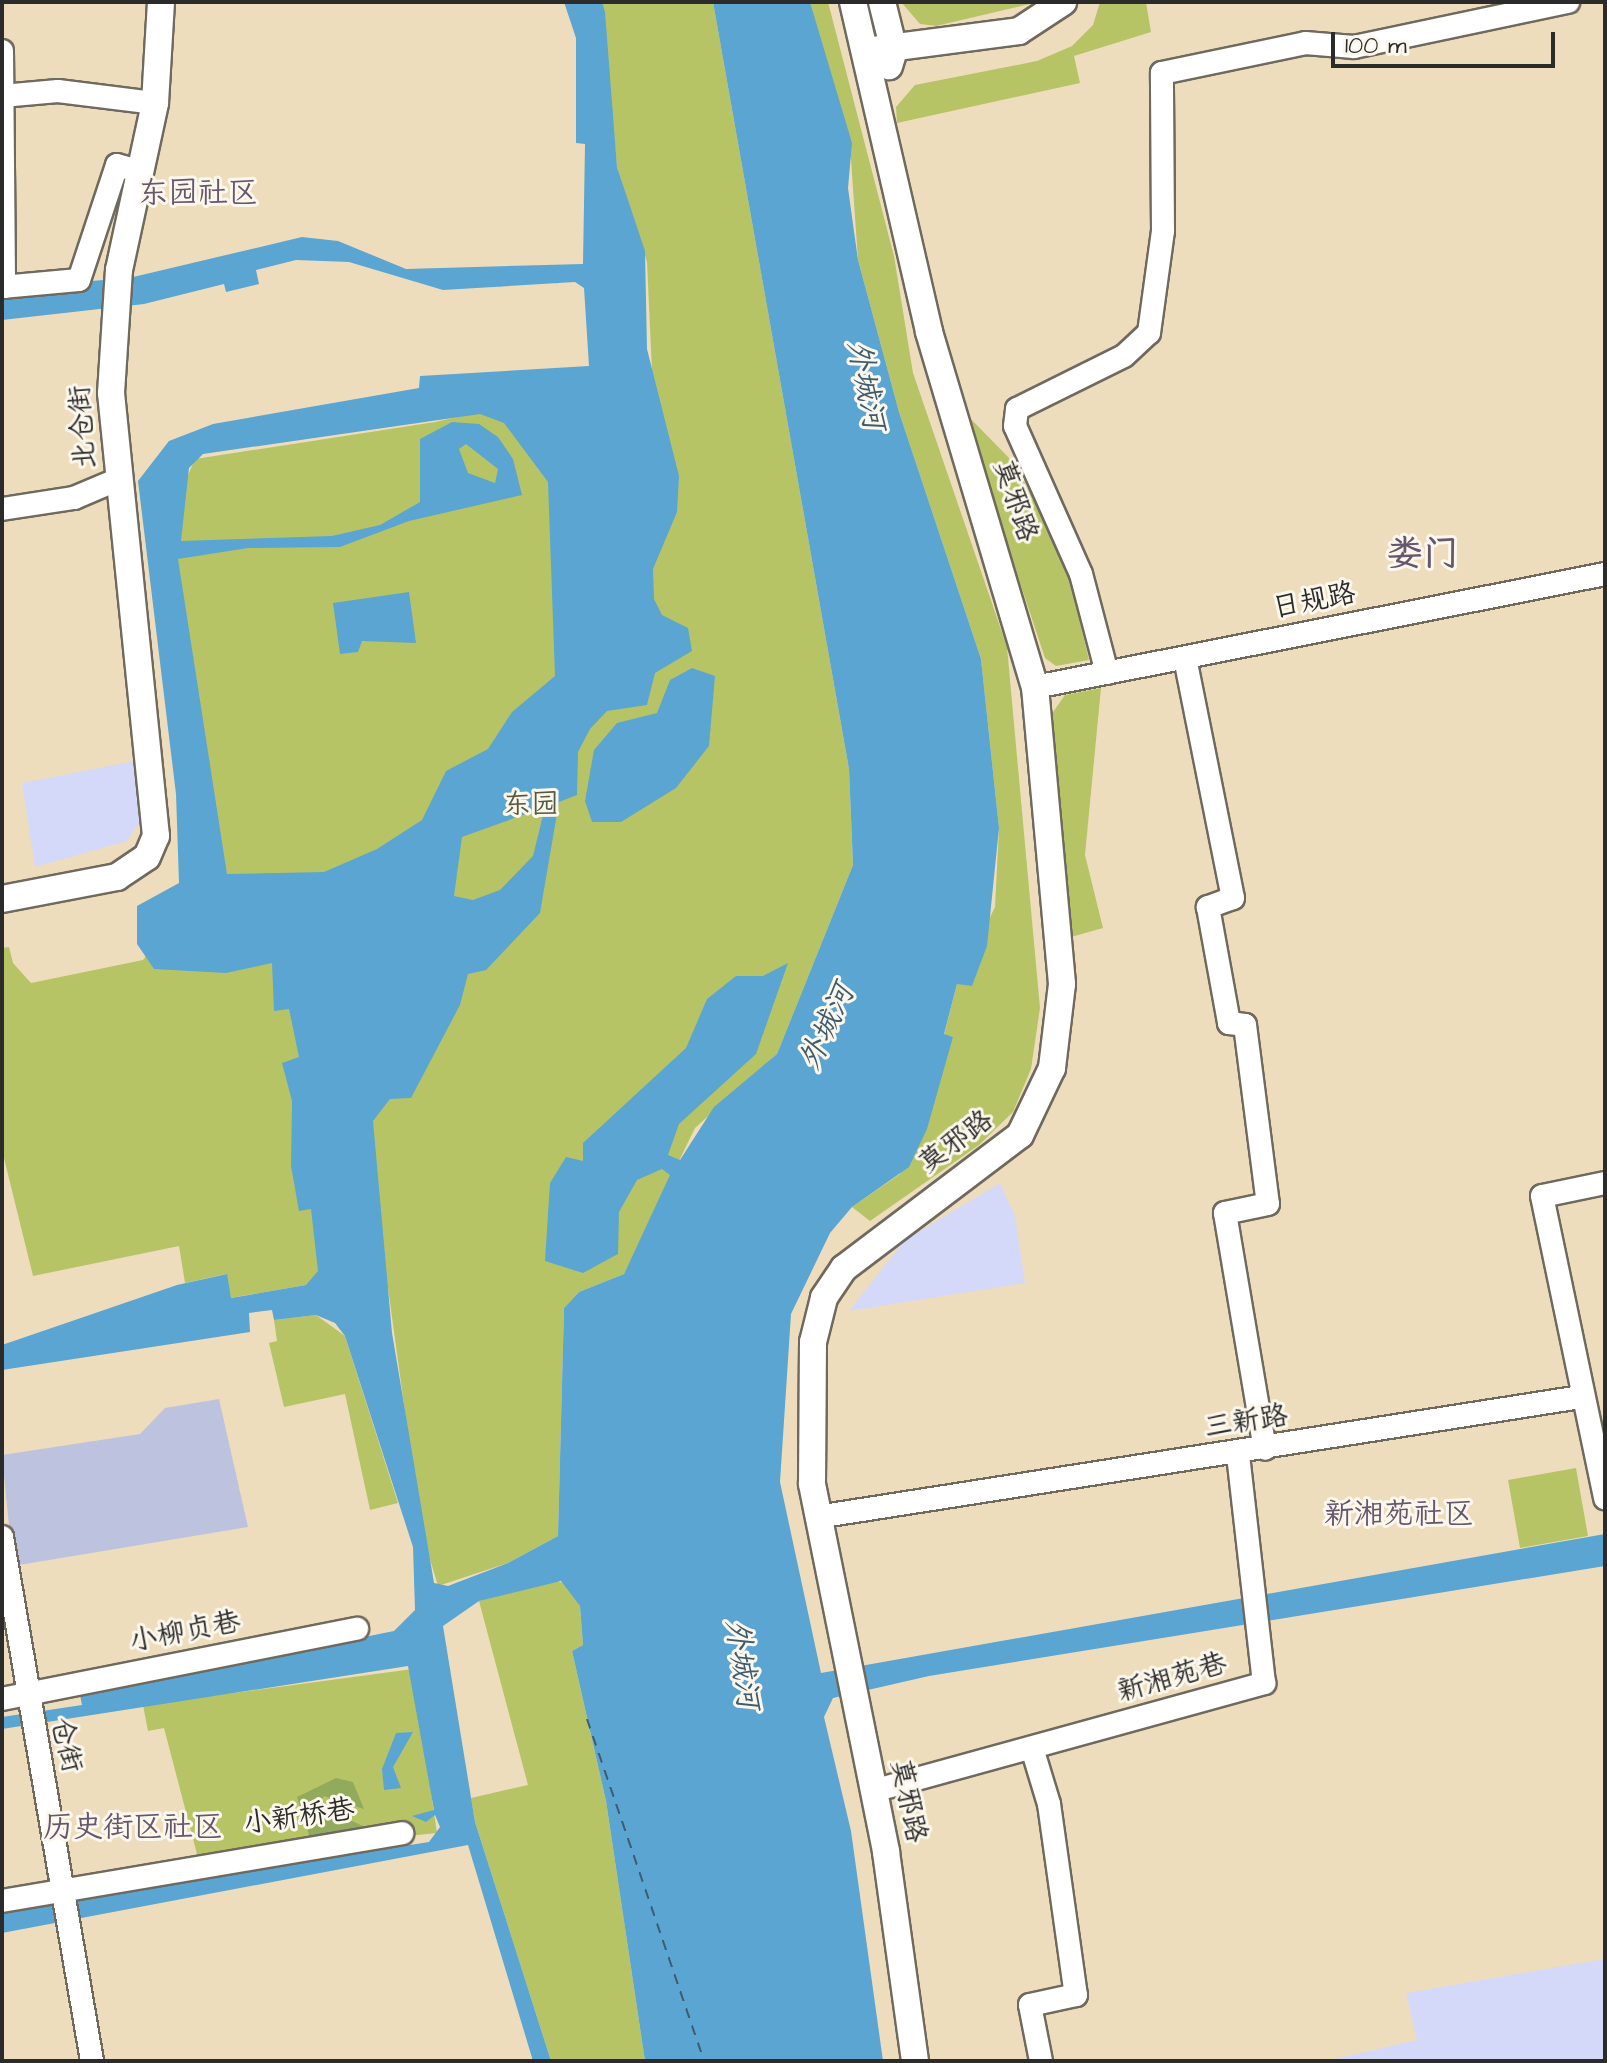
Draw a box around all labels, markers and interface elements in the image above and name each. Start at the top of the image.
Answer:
scale bar [1335,16,1559,66]
text: 100 m [1345,29,1407,63]
district label: 东园社区 [138,175,258,211]
water label: 外城河 [840,337,892,433]
street label: 北仓街 [63,384,103,470]
street label: 莫邪路 [985,456,1045,546]
district label: 娄门 [1387,533,1459,577]
street label: 日规路 [1270,576,1358,626]
park label: 东园 [503,788,559,822]
water label: 外城河 [792,979,862,1075]
street label: 莫邪路 [912,1103,1000,1181]
street label: 三新路 [1202,1399,1290,1445]
district label: 新湘苑社区 [1324,1496,1474,1532]
street label: 小柳贞巷 [127,1605,243,1659]
water label: 外城河 [718,1617,766,1711]
street label: 新湘苑巷 [1114,1646,1230,1710]
street label: 仓街 [43,1714,89,1776]
street label: 莫邪路 [883,1756,933,1846]
street label: 小新桥巷 [241,1793,357,1841]
district label: 历史街区社区 [43,1809,223,1845]

